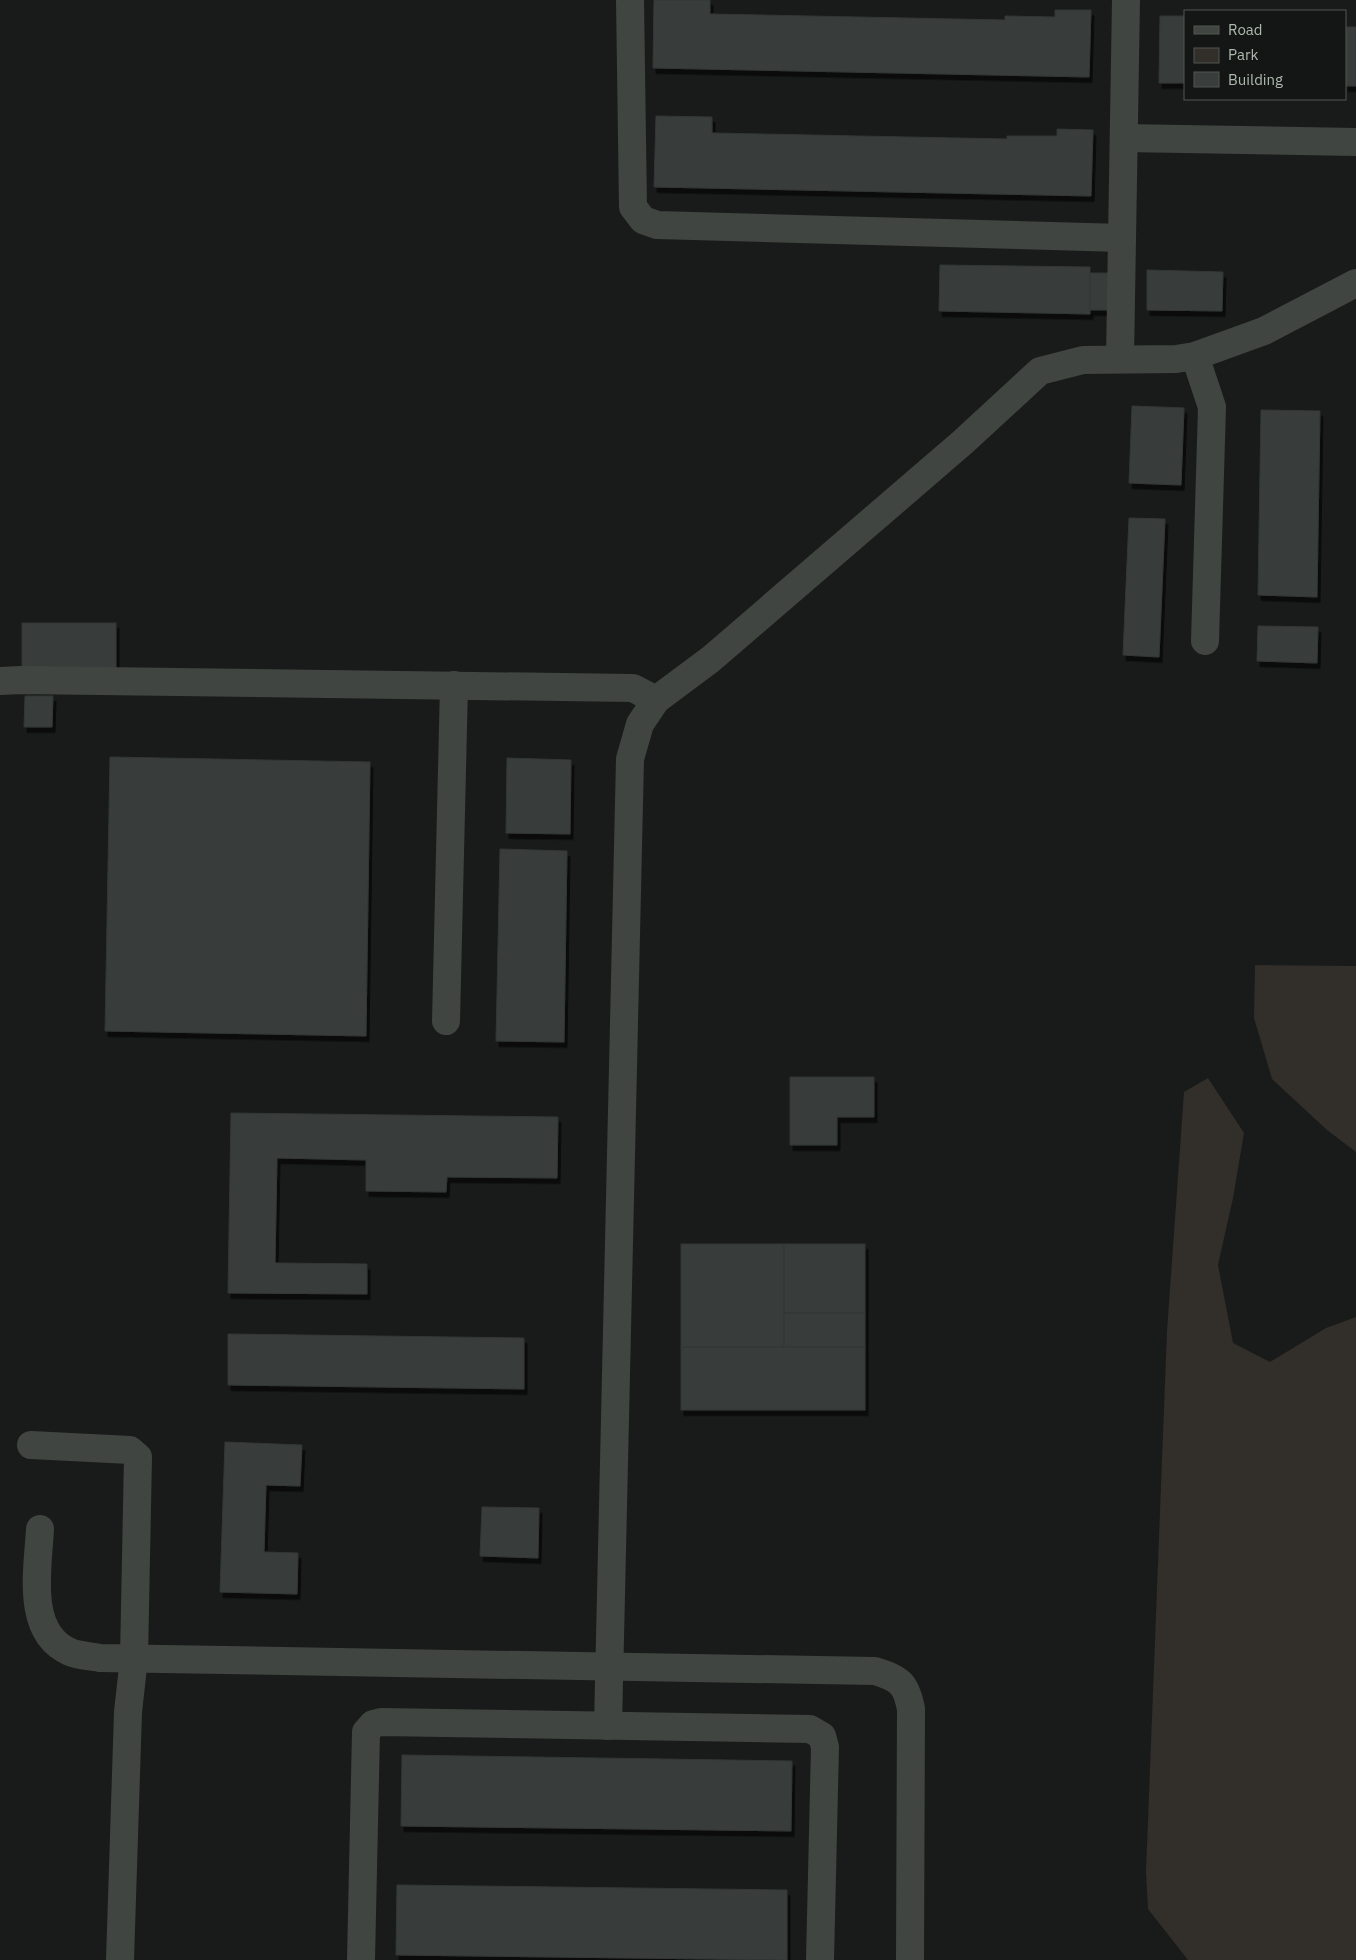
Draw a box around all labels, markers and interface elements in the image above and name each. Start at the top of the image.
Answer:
legend [1184,10,1346,100]
text: Road [1228,20,1263,39]
text: Park [1228,45,1258,64]
text: Building [1228,70,1283,89]

